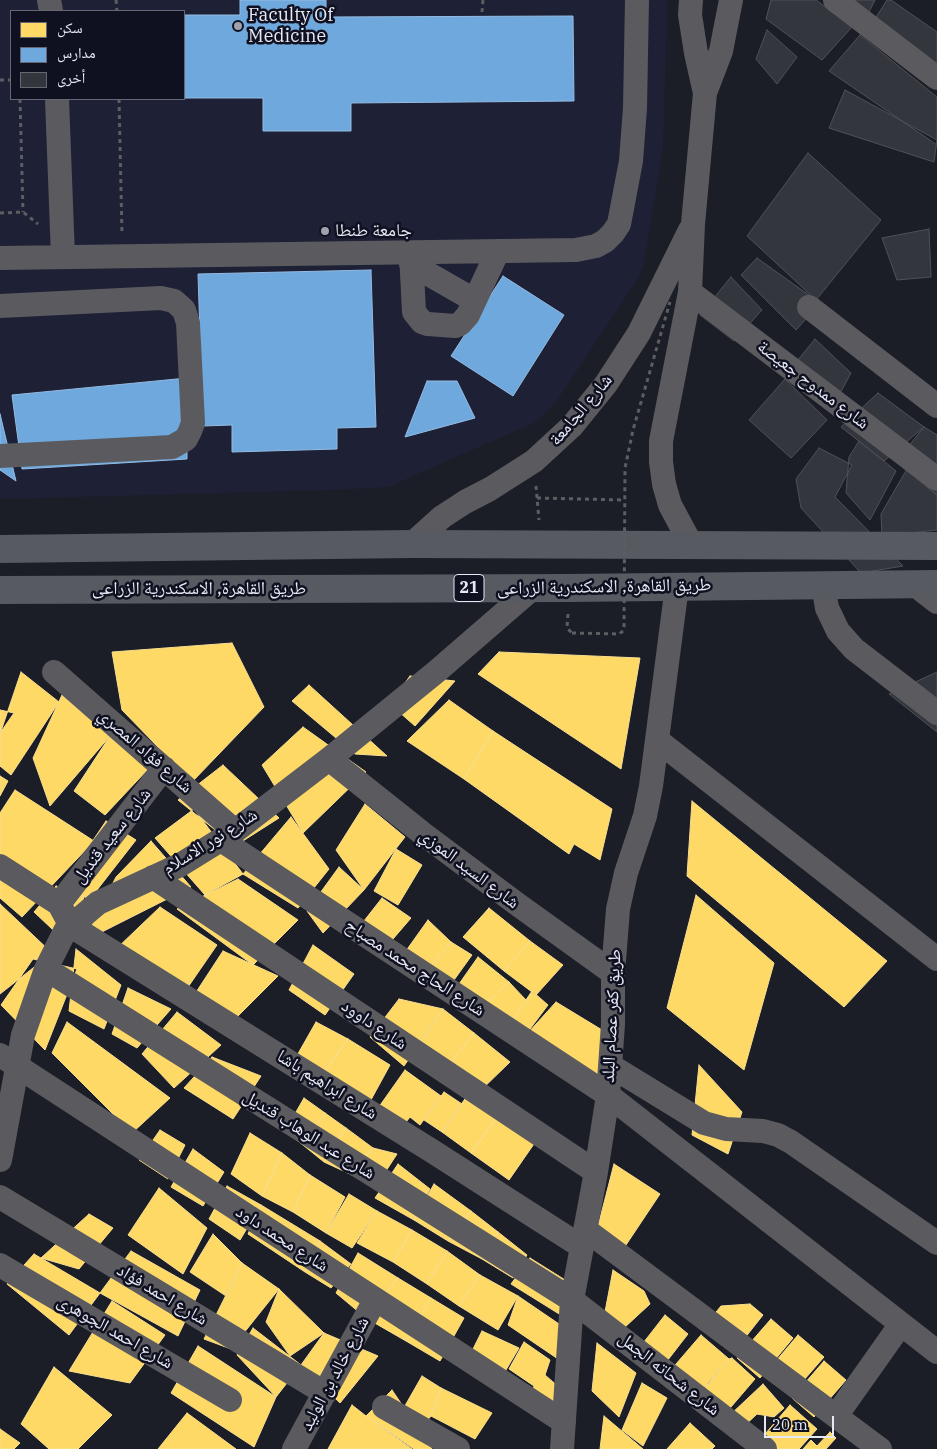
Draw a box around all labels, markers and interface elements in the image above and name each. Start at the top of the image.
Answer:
place label: Faculty Of Medicine [248,5,333,48]
legend [10,10,185,100]
text: سكن [57,18,83,37]
marker: Faculty Of Medicine [232,20,244,32]
text: مدارس [57,43,96,62]
text: أخرى [57,68,85,87]
place label: جامعة طنطا [335,220,412,242]
marker: جامعة طنطا [319,225,331,237]
street label: شارع ممدوح جعيصة [753,336,873,434]
street label: شارع الجامعة [545,370,617,450]
road number: 21 [454,574,484,602]
street label: طريق القاهرة, الاسكندرية الزراعى [497,574,711,600]
street label: طريق القاهرة, الاسكندرية الزراعى [92,578,306,600]
street label: شارع فؤاد المصري [93,704,197,798]
street label: شارع سعيد قنديل [68,784,156,888]
street label: شارع نور الاسلام [158,804,262,880]
street label: شارع السيد الموزي [415,824,523,914]
street label: شارع الحاج محمد مصباح [341,915,489,1021]
street label: طريق كفر عصام البلد [598,949,626,1083]
street label: شارع داوود [337,995,411,1055]
street label: شارع ابراهيم باشا [273,1046,381,1124]
street label: شارع عبد الوهاب قنديل [239,1086,379,1184]
street label: شارع محمد داود [232,1201,332,1277]
street label: شارع احمد فؤاد [113,1259,211,1331]
street label: شارع احمد الجوهرى [53,1290,177,1374]
street label: شارع خالد بن الوليد [296,1313,374,1435]
street label: شارع شحاته الجمل [614,1327,724,1421]
scale bar [767,1406,837,1438]
text: 20 m [772,1415,808,1434]

